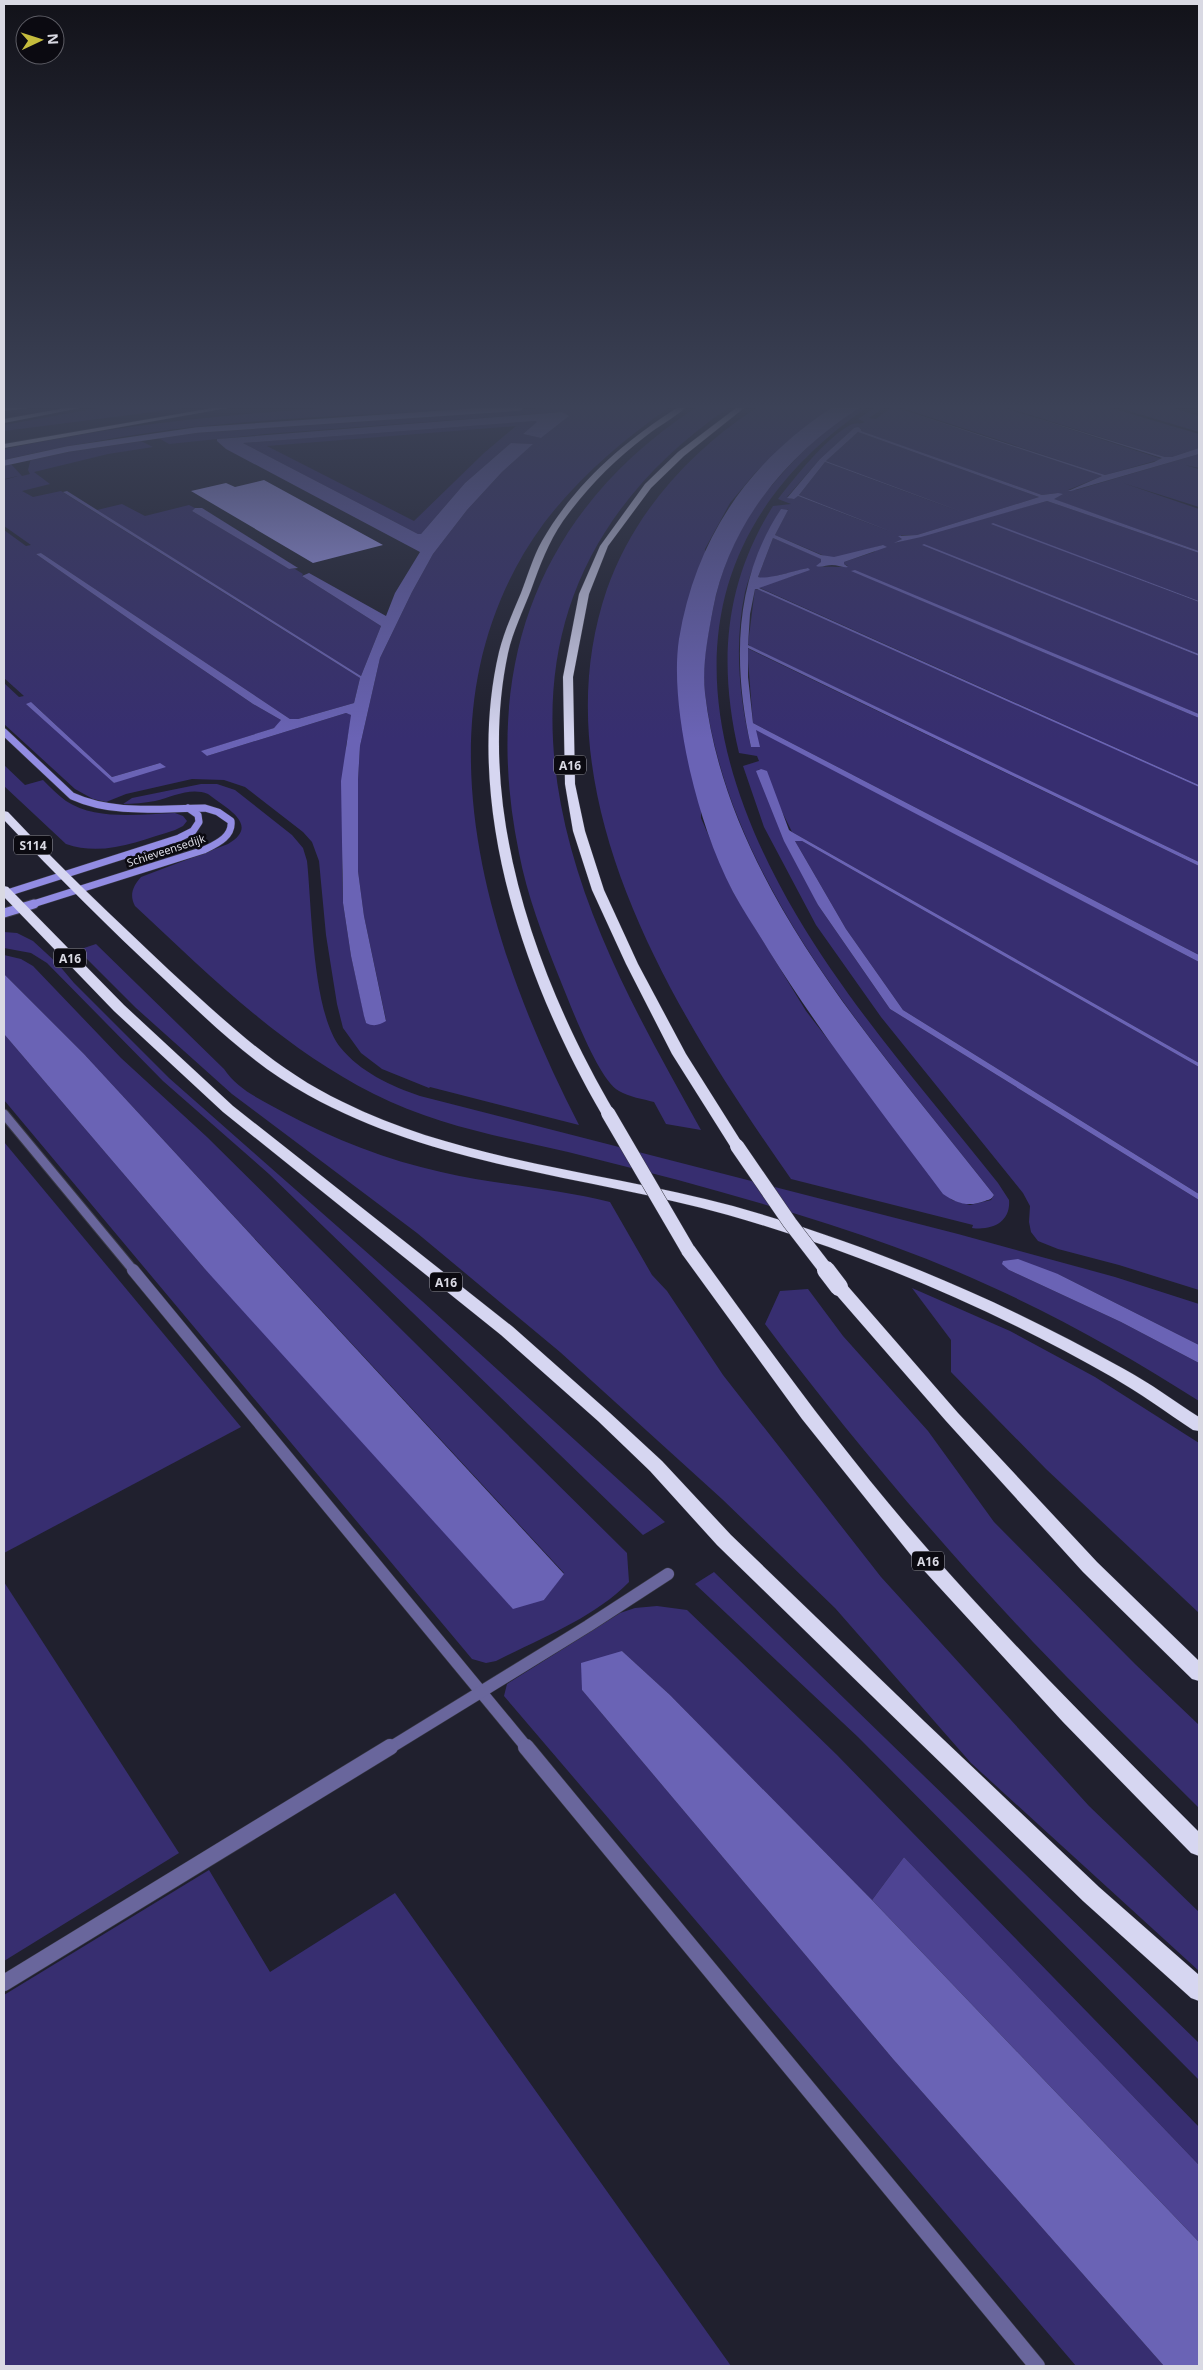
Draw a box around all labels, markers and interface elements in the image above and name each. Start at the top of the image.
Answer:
north arrow [15,15,65,65]
text: N [44,33,63,45]
road number: A16 [554,756,586,774]
street label: Schieveensedijk [125,830,207,870]
road number: S114 [14,836,52,854]
road number: A16 [54,948,86,968]
road number: A16 [430,1272,462,1291]
road number: A16 [912,1552,944,1570]

